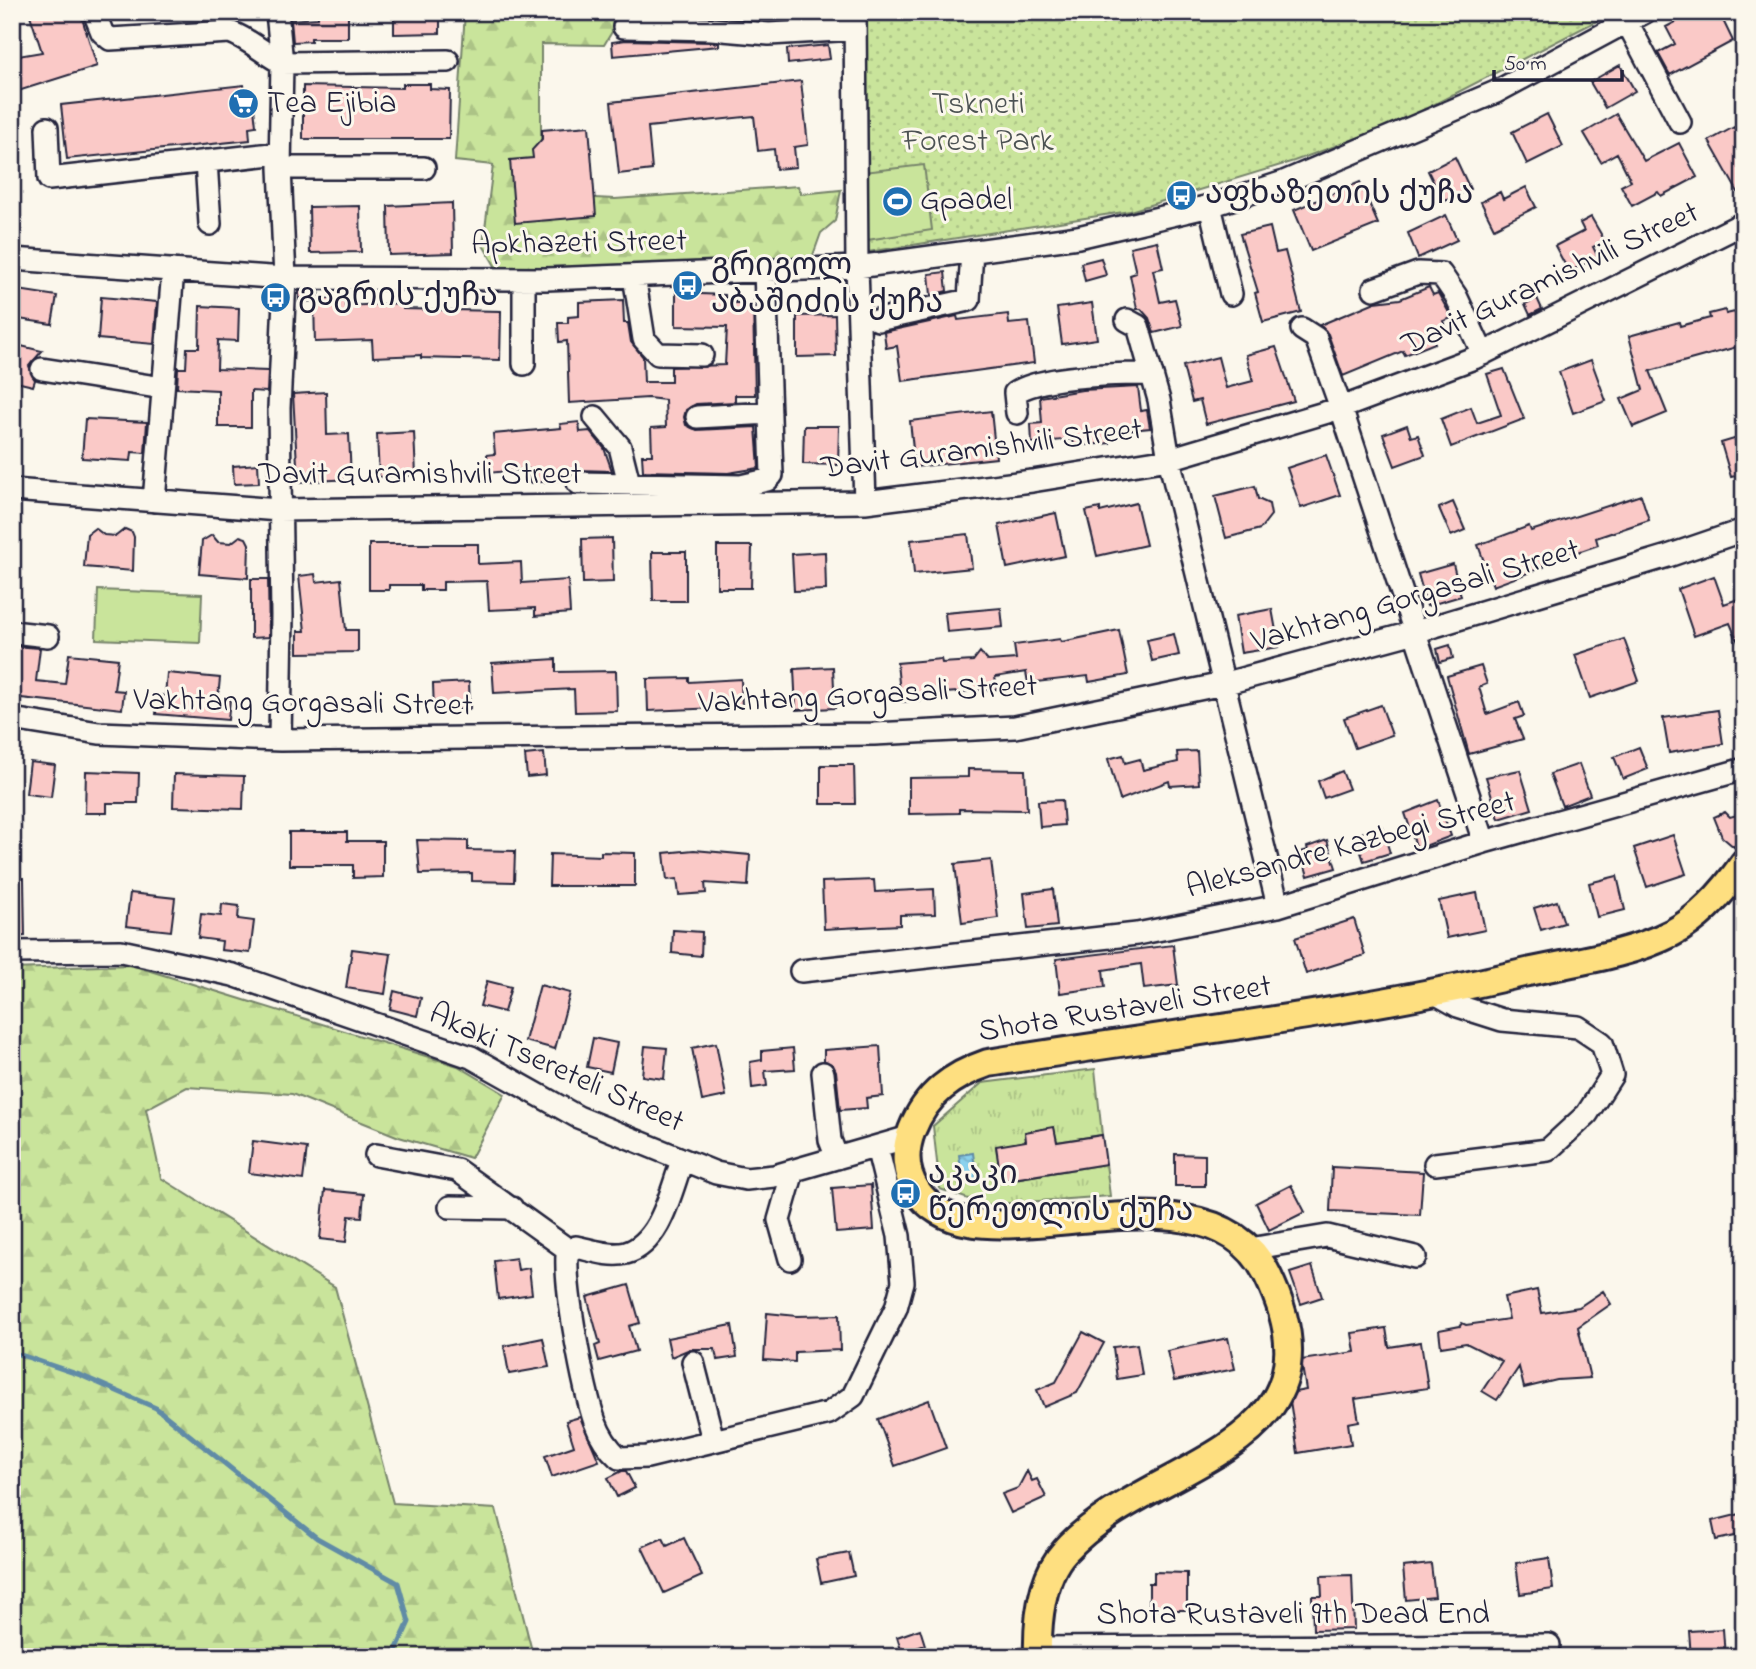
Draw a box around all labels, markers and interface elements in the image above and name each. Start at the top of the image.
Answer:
scale bar [1494,38,1621,82]
text: 50 m [1504,50,1547,80]
place label: Tea Ejibia [267,81,396,128]
park label: Tskneti Forest Park [901,82,1055,166]
supermarket icon: Tea Ejibia [227,87,261,121]
place label: აფხაზეთის ქუჩა [1205,172,1473,219]
place label: Gpadel [920,178,1012,225]
bus stop icon: აფხაზეთის ქუჩა [1165,178,1199,212]
sports icon: Gpadel [880,184,914,218]
street label: Davit Guramishvili Street [1394,190,1708,370]
street label: Apkhazeti Street [471,219,687,269]
place label: გრიგოლ აბაშიძის ქუჩა [711,244,943,328]
bus stop icon: გრიგოლ აბაშიძის ქუჩა [671,268,705,302]
place label: გაგრის ქუჩა [298,274,498,321]
bus stop icon: გაგრის ქუჩა [258,280,292,314]
street label: Davit Guramishvili Street [818,407,1145,493]
street label: Davit Guramishvili Street [257,452,582,499]
street label: Vakhtang Gorgasali Street [1245,528,1586,667]
street label: Vakhtang Gorgasali Street [696,664,1039,728]
street label: Vakhtang Gorgasali Street [132,678,473,730]
street label: Aleksandre Kazbegi Street [1181,779,1521,913]
street label: Shota Rustaveli Street [975,964,1275,1056]
street label: Akaki Tsereteli Street [421,992,692,1147]
place label: აკაკი წერეთლის ქუჩა [928,1152,1193,1236]
bus stop icon: აკაკი წერეთლის ქუჩა [888,1176,922,1210]
street label: Shota Rustaveli 9th Dead End [1096,1592,1490,1639]

